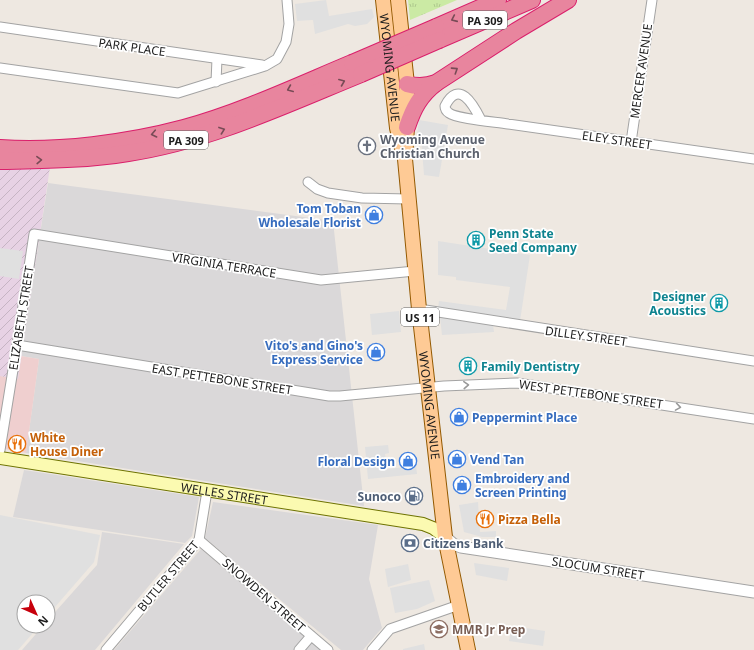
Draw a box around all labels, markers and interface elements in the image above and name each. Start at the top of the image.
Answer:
road number: PA 309 [463,11,507,29]
street label: WYOMING AVENUE [376,13,405,123]
one-way arrow [451,15,458,23]
street label: MERCER AVENUE [626,23,656,119]
street label: PARK PLACE [97,34,167,60]
one-way arrow [451,67,458,75]
one-way arrow [339,78,346,86]
one-way arrow [287,84,294,92]
one-way arrow [218,126,225,134]
street label: ELEY STREET [581,127,653,153]
one-way arrow [150,130,157,138]
road number: PA 309 [164,131,208,149]
place label: Wyoming Avenue Christian Church [380,131,485,162]
church icon: Wyoming Avenue Christian Church [357,136,377,156]
one-way arrow [36,156,42,164]
place label: Tom Toban Wholesale Florist [258,200,361,231]
shop icon: Tom Toban Wholesale Florist [364,205,384,225]
place label: Penn State Seed Company [489,225,577,256]
building icon: Penn State Seed Company [466,230,486,250]
street label: VIRGINIA TERRACE [171,248,277,282]
street label: ELIZABETH STREET [4,264,38,371]
place label: Designer Acoustics [649,288,707,319]
building icon: Designer Acoustics [709,293,729,313]
road number: US 11 [401,308,439,326]
street label: DILLEY STREET [544,322,628,350]
place label: Vito's and Gino's Express Service [265,337,363,368]
shop icon: Vito's and Gino's Express Service [366,342,386,362]
street label: WYOMING AVENUE [415,350,445,460]
building icon: Family Dentistry [458,356,478,376]
place label: Family Dentistry [481,358,580,375]
street label: EAST PETTEBONE STREET [151,360,294,399]
street label: WEST PETTEBONE STREET [518,375,664,413]
one-way arrow [463,381,469,389]
one-way arrow [675,402,681,411]
shop icon: Peppermint Place [449,407,469,427]
place label: Peppermint Place [472,409,577,426]
place label: White House Diner [30,429,104,460]
restaurant icon: White House Diner [7,434,27,454]
shop icon: Vend Tan [447,449,467,469]
shop icon: Floral Design [398,451,418,471]
place label: Vend Tan [470,451,524,468]
place label: Floral Design [317,453,395,470]
place label: Embroidery and Screen Printing [475,470,570,501]
shop icon: Embroidery and Screen Printing [452,475,472,495]
street label: WELLES STREET [180,478,269,508]
fuel station icon: Sunoco [404,486,424,506]
place label: Sunoco [358,488,401,505]
restaurant icon: Pizza Bella [475,509,495,529]
place label: Pizza Bella [498,511,561,528]
bank icon: Citizens Bank [400,533,420,553]
place label: Citizens Bank [423,535,504,552]
street label: BUTLER STREET [133,537,203,615]
street label: SLOCUM STREET [551,552,646,584]
street label: SNOWDEN STREET [219,554,309,636]
north arrow [16,594,56,634]
text: N [35,613,52,630]
school or university icon: MMR Jr Prep [429,619,449,639]
place label: MMR Jr Prep [452,621,526,638]

